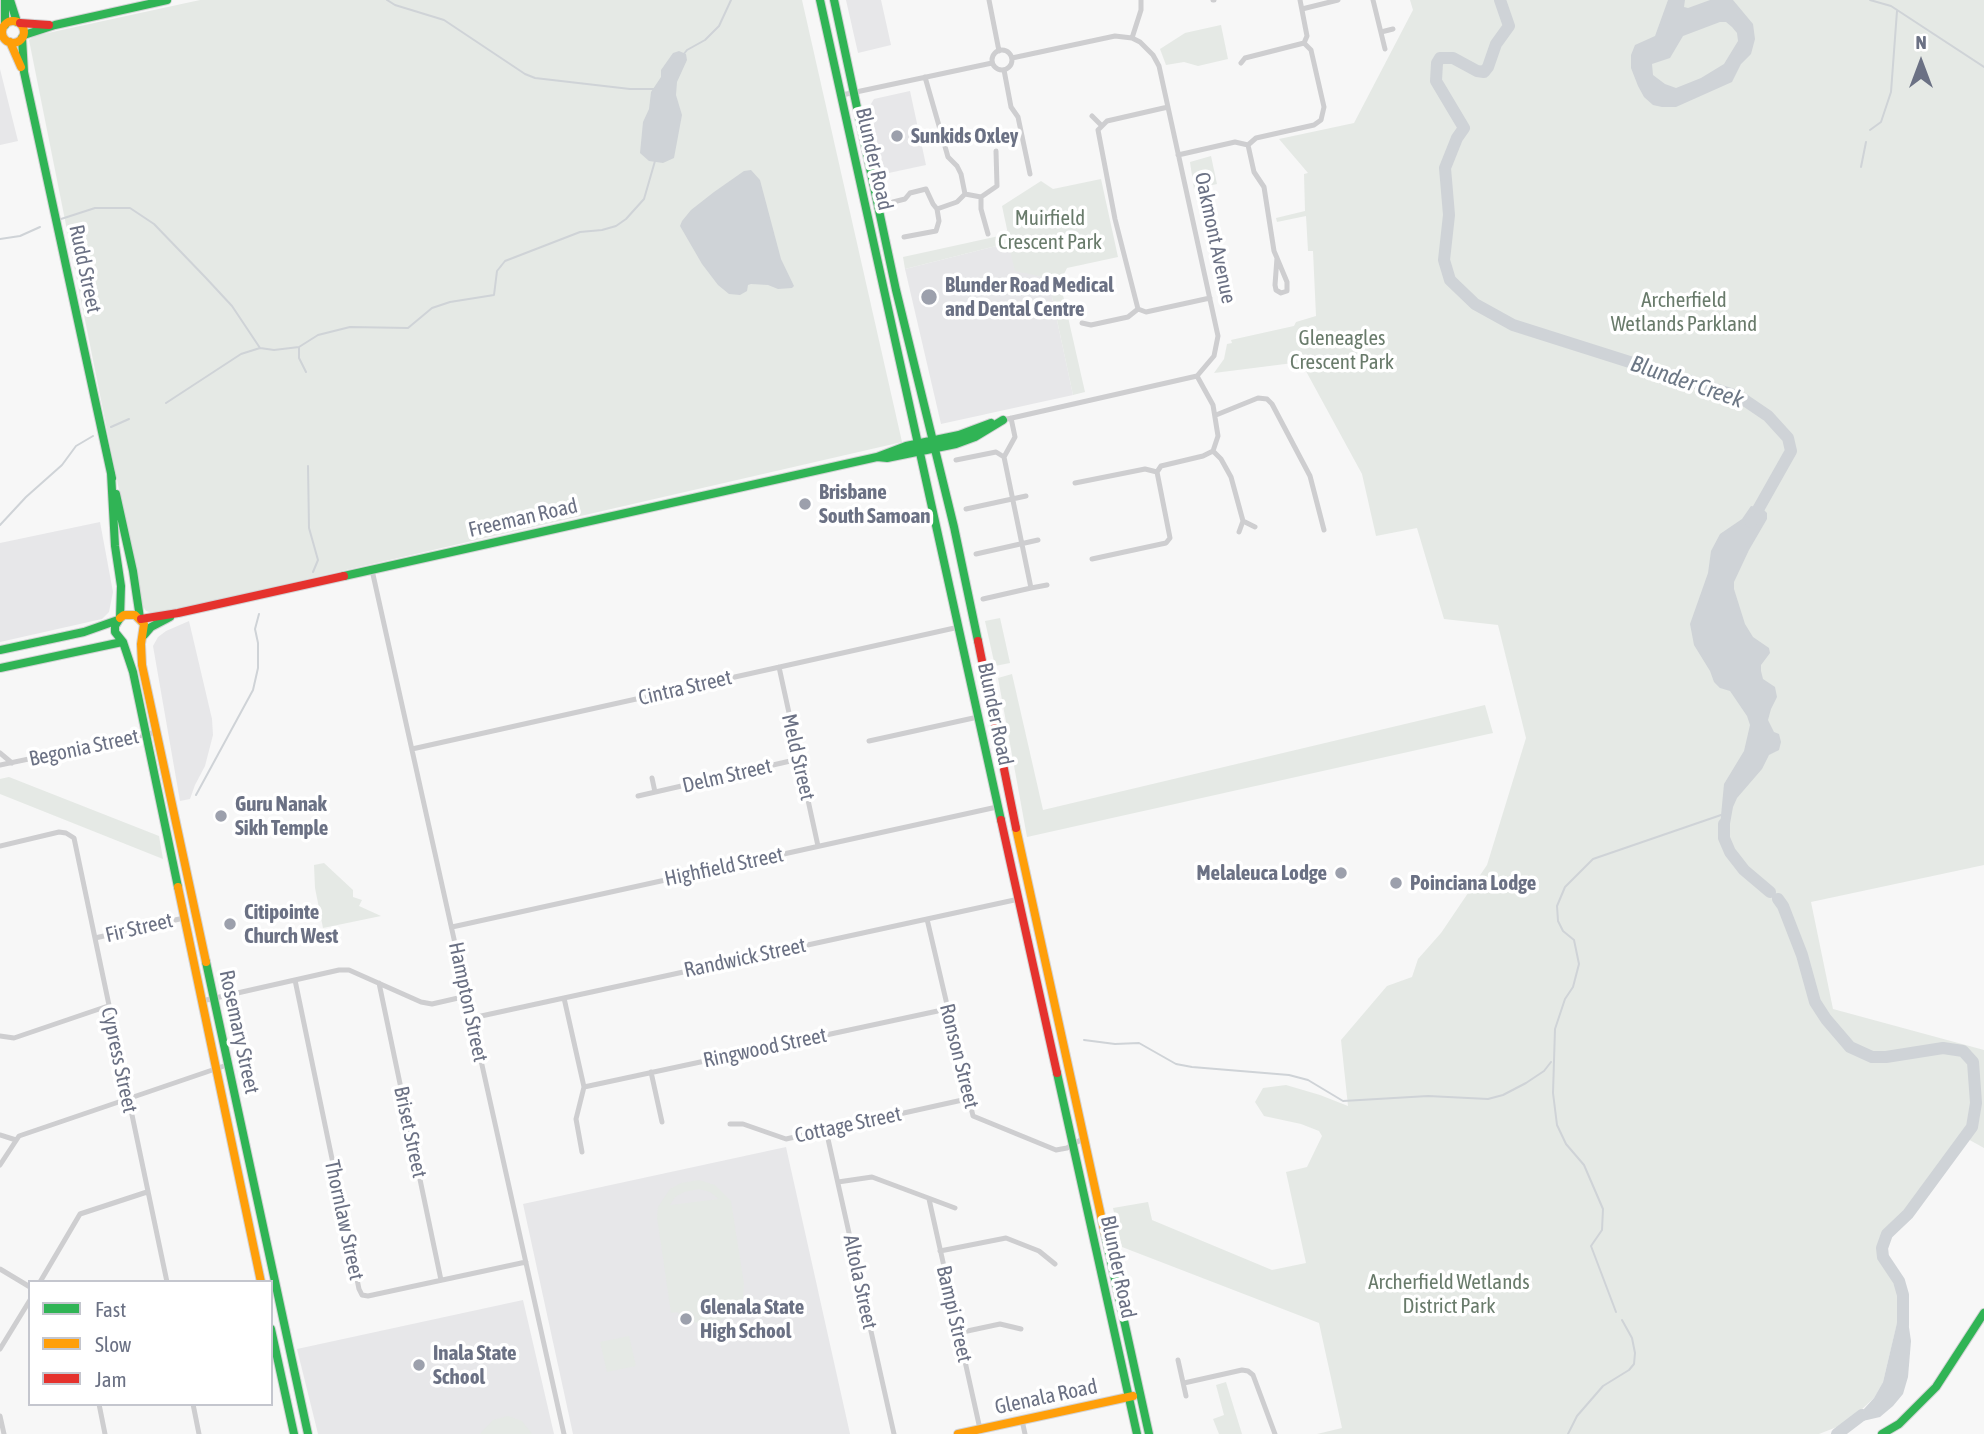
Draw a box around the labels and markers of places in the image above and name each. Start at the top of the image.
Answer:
place label: Sunkids Oxley [911,123,1018,149]
marker: Sunkids Oxley [889,128,905,144]
place label: Blunder Road Medical and Dental Centre [945,272,1114,322]
marker: Blunder Road Medical and Dental Centre [919,287,939,307]
place label: Brisbane South Samoan [819,479,930,529]
marker: Brisbane South Samoan [797,496,813,512]
place label: Guru Nanak Sikh Temple [235,791,328,841]
marker: Guru Nanak Sikh Temple [213,808,229,824]
place label: Melaleuca Lodge [1197,860,1327,886]
marker: Melaleuca Lodge [1333,865,1349,881]
place label: Poinciana Lodge [1410,870,1536,896]
marker: Poinciana Lodge [1388,875,1404,891]
place label: Citipointe Church West [244,899,338,949]
marker: Citipointe Church West [222,916,238,932]
place label: Glenala State High School [700,1294,804,1344]
marker: Glenala State High School [678,1311,694,1327]
place label: Inala State School [433,1340,517,1390]
marker: Inala State School [411,1357,427,1373]

